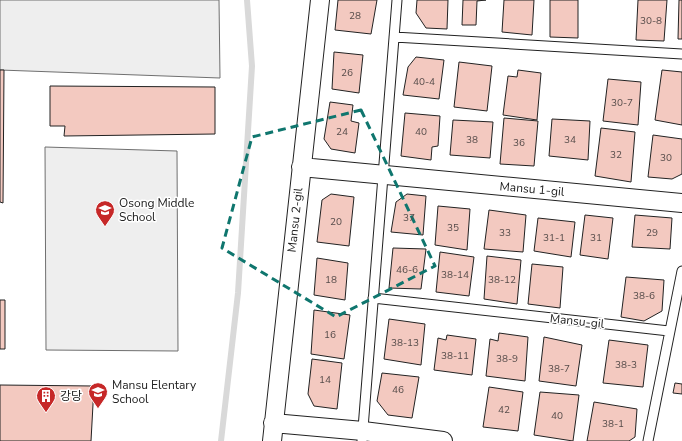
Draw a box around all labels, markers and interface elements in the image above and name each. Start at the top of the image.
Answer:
house number: 28 [349,9,361,23]
house number: 30-8 [640,14,662,28]
house number: 26 [341,66,353,80]
house number: 40-4 [413,75,435,89]
house number: 30-7 [611,96,633,110]
house number: 24 [336,125,348,139]
house number: 40 [415,125,427,139]
house number: 38 [466,133,478,147]
house number: 34 [564,133,576,147]
house number: 36 [513,136,525,150]
house number: 32 [610,148,622,162]
house number: 30 [660,151,672,165]
street label: Mansu 1-gil [499,178,565,200]
street label: Mansu 2-gil [284,186,306,253]
place label: Osong Middle School [119,195,195,225]
school or university icon: Osong Middle School [94,199,116,227]
house number: 37 [403,211,415,225]
house number: 20 [330,215,342,229]
house number: 35 [447,221,459,235]
house number: 33 [499,226,511,240]
house number: 29 [646,226,658,240]
house number: 31-1 [543,231,565,245]
house number: 31 [590,231,602,245]
house number: 46-6 [396,263,418,277]
house number: 38-14 [441,268,469,282]
house number: 18 [325,273,337,287]
house number: 38-12 [488,273,516,287]
house number: 38-6 [633,289,655,303]
street label: Mansu-gil [549,310,605,332]
house number: 16 [324,328,336,342]
house number: 38-13 [391,336,419,350]
house number: 38-11 [441,349,469,363]
house number: 38-9 [496,352,518,366]
house number: 38-3 [615,358,637,372]
house number: 38-7 [548,362,570,376]
house number: 14 [319,373,331,387]
place label: Mansu Elentary School [112,377,197,407]
school or university icon: Mansu Elentary School [87,381,109,409]
house number: 46 [392,383,404,397]
building icon: 강당 [35,385,57,413]
place label: 강당 [60,388,82,404]
house number: 42 [498,403,510,417]
house number: 40 [551,409,563,423]
house number: 38-1 [602,417,624,431]

